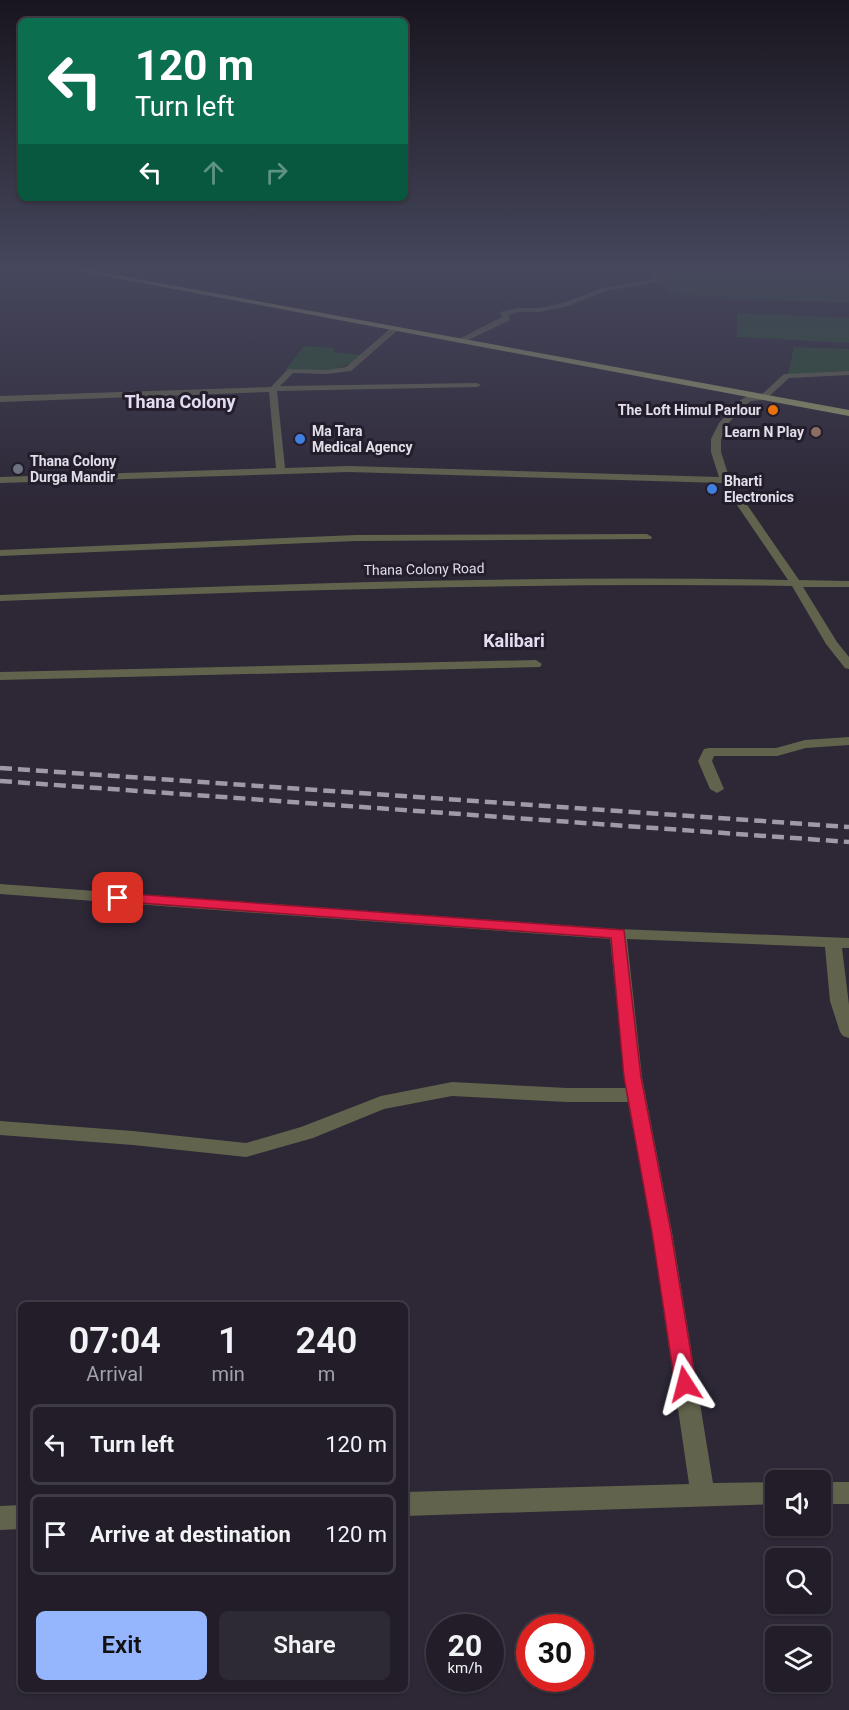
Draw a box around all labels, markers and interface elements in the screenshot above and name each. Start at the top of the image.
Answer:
text: 120 m [135,41,254,90]
icon: left [36,42,114,120]
text: Turn left [135,91,235,123]
icon: left [134,156,167,189]
icon: ahead [197,156,230,189]
icon: right [260,156,293,189]
district label: Thana Colony [124,391,236,412]
place label: The Loft Himul Parlour [618,402,761,418]
marker: The Loft Himul Parlour [766,403,780,417]
place label: Ma Tara Medical Agency [312,423,413,455]
place label: Learn N Play [724,424,805,440]
marker: Learn N Play [809,425,823,439]
marker: Ma Tara Medical Agency [293,432,307,446]
place label: Thana Colony Durga Mandir [30,453,117,485]
marker: Thana Colony Durga Mandir [11,462,25,476]
place label: Bharti Electronics [724,473,794,505]
marker: Bharti Electronics [705,482,719,496]
street label: Thana Colony Road [363,560,485,578]
district label: Kalibari [483,630,545,651]
pin [92,872,143,923]
icon: arrive [101,881,134,914]
text: 07:04 [69,1320,161,1362]
text: 1 [218,1320,238,1362]
text: 240 [296,1320,357,1362]
position arrow [653,1352,717,1416]
text: Arrival [86,1362,143,1386]
text: min [211,1362,245,1386]
text: m [318,1362,335,1386]
icon: left [39,1428,72,1461]
text: Turn left [90,1432,174,1457]
text: 120 m [325,1432,387,1457]
map controls [765,1470,831,1692]
button: sound [765,1470,831,1536]
icon: arrive [39,1518,72,1551]
text: Arrive at destination [90,1522,291,1547]
text: 120 m [325,1522,387,1547]
button: search [765,1548,831,1614]
button: Exit [36,1611,207,1680]
button: Share [219,1611,390,1680]
speed limit sign: 30 [516,1614,594,1692]
button: layers [765,1626,831,1692]
text: 20 [448,1628,482,1663]
text: km/h [447,1659,483,1677]

